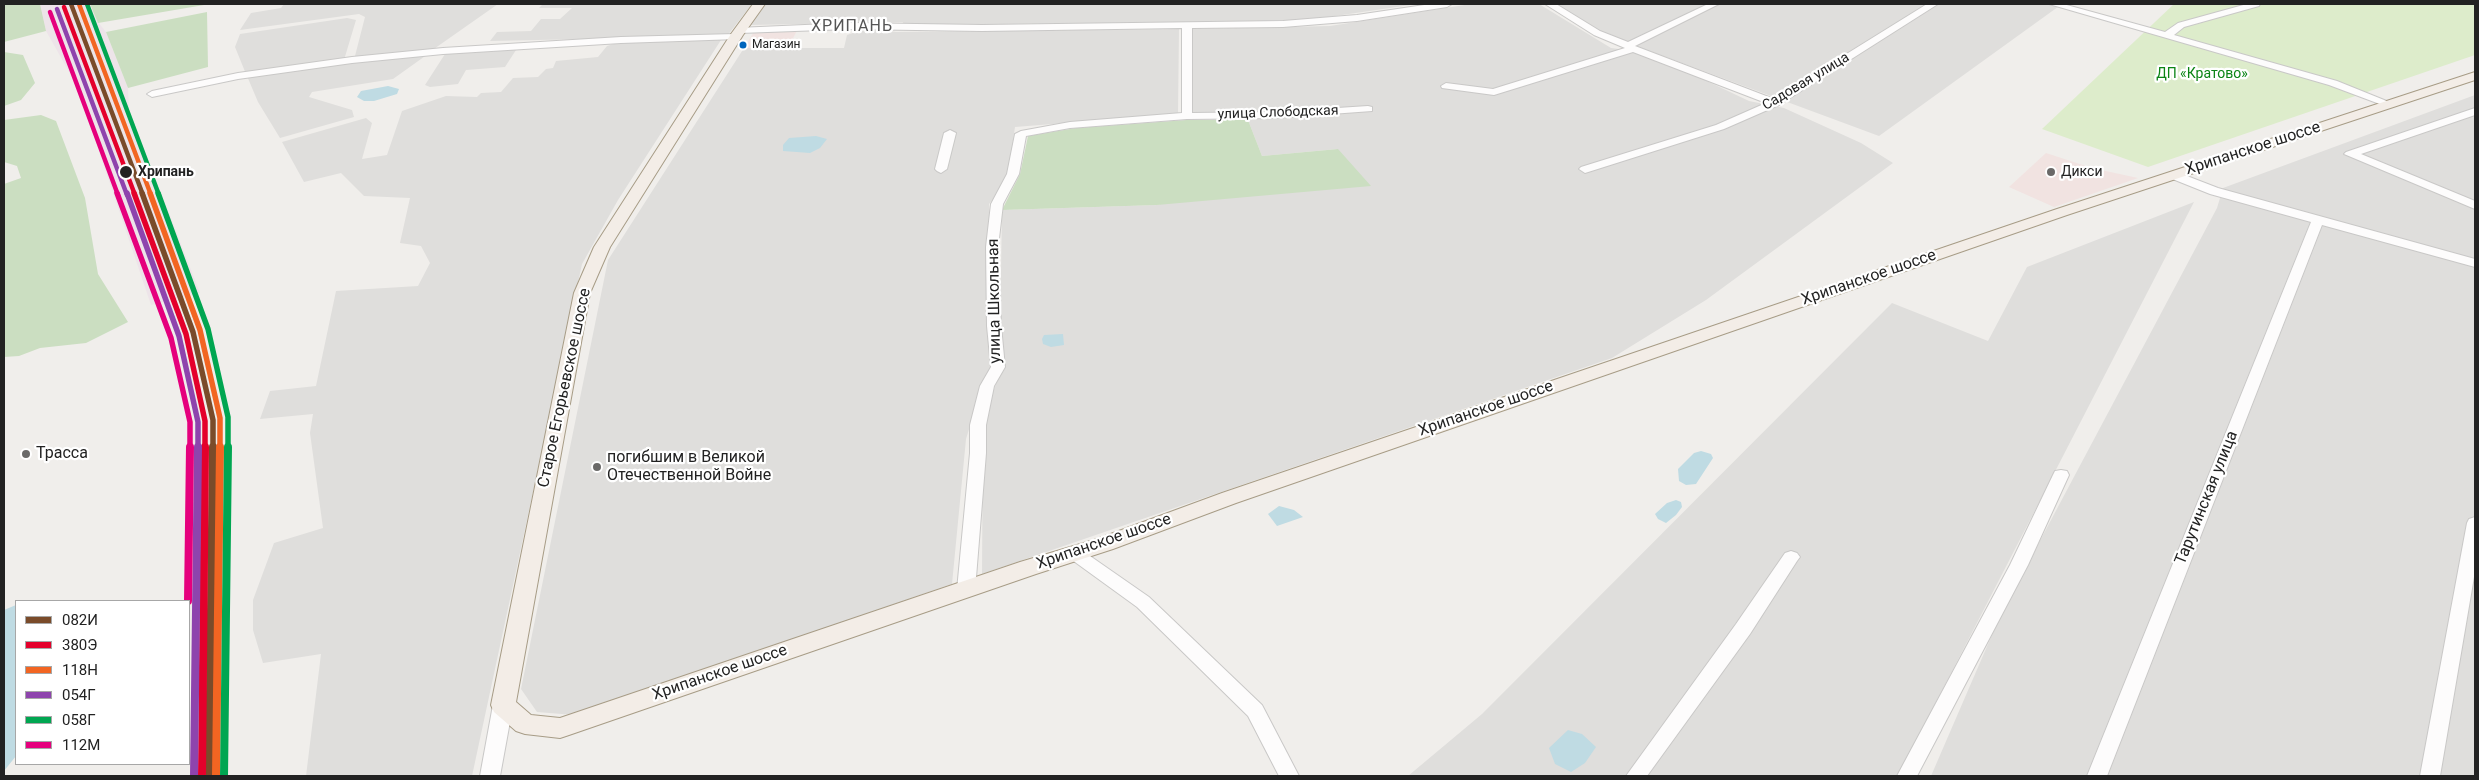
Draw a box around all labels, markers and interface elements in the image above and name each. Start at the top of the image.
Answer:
district label: ХРИПАНЬ [810,17,894,37]
place label: Магазин [752,38,801,52]
marker: Магазин [738,40,748,50]
street label: Садовая улица [1760,49,1852,115]
park label: ДП «Кратово» [2156,66,2248,82]
street label: улица Слободская [1217,102,1339,124]
street label: Хрипанское шоссе [2183,118,2323,180]
marker: Хрипань [118,164,134,180]
place label: Хрипань [138,164,194,180]
place label: Дикси [2061,164,2102,180]
marker: Дикси [2045,166,2057,178]
street label: улица Школьная [984,238,1006,364]
street label: Хрипанское шоссе [1799,246,1939,310]
street label: Старое Егорьевское шоссе [534,287,596,489]
street label: Хрипанское шоссе [1416,377,1556,441]
street label: Тарутинская улица [2171,428,2243,568]
place label: Трасса [36,444,88,464]
marker: Трасса [20,448,32,460]
place label: погибшим в Великой Отечественной Войне [607,448,771,486]
marker: погибшим в Великой Отечественной Войне [591,461,603,473]
street label: Хрипанское шоссе [1034,510,1174,574]
legend [15,600,190,765]
text: 082И [62,611,98,629]
text: 380Э [62,636,97,654]
street label: Хрипанское шоссе [650,641,790,705]
text: 118Н [62,661,98,679]
text: 054Г [62,686,96,704]
text: 058Г [62,711,96,729]
text: 112М [62,736,100,754]

